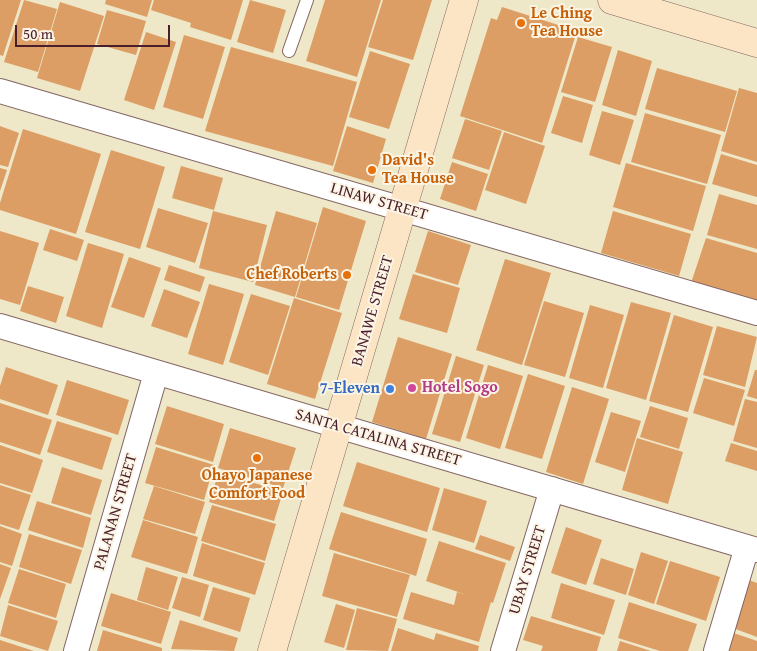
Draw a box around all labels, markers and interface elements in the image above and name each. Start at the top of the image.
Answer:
place label: Le Ching Tea House [531,4,603,42]
scale bar [18,15,172,47]
marker: Le Ching Tea House [515,17,527,29]
text: 50 m [23,23,53,44]
place label: David's Tea House [382,151,454,189]
marker: David's Tea House [366,164,378,176]
street label: LINAW STREET [328,179,430,225]
street label: BANAWE STREET [348,253,398,369]
place label: Chef Roberts [246,265,337,285]
marker: Chef Roberts [341,269,353,281]
place label: Hotel Sogo [422,378,498,398]
place label: 7-Eleven [319,379,380,399]
marker: Hotel Sogo [406,382,418,394]
marker: 7-Eleven [384,383,396,395]
street label: SANTA CATALINA STREET [293,405,463,471]
street label: PALANAN STREET [90,452,142,572]
marker: Ohayo Japanese Comfort Food [251,452,263,464]
place label: Ohayo Japanese Comfort Food [202,466,312,504]
street label: UBAY STREET [505,523,551,617]

